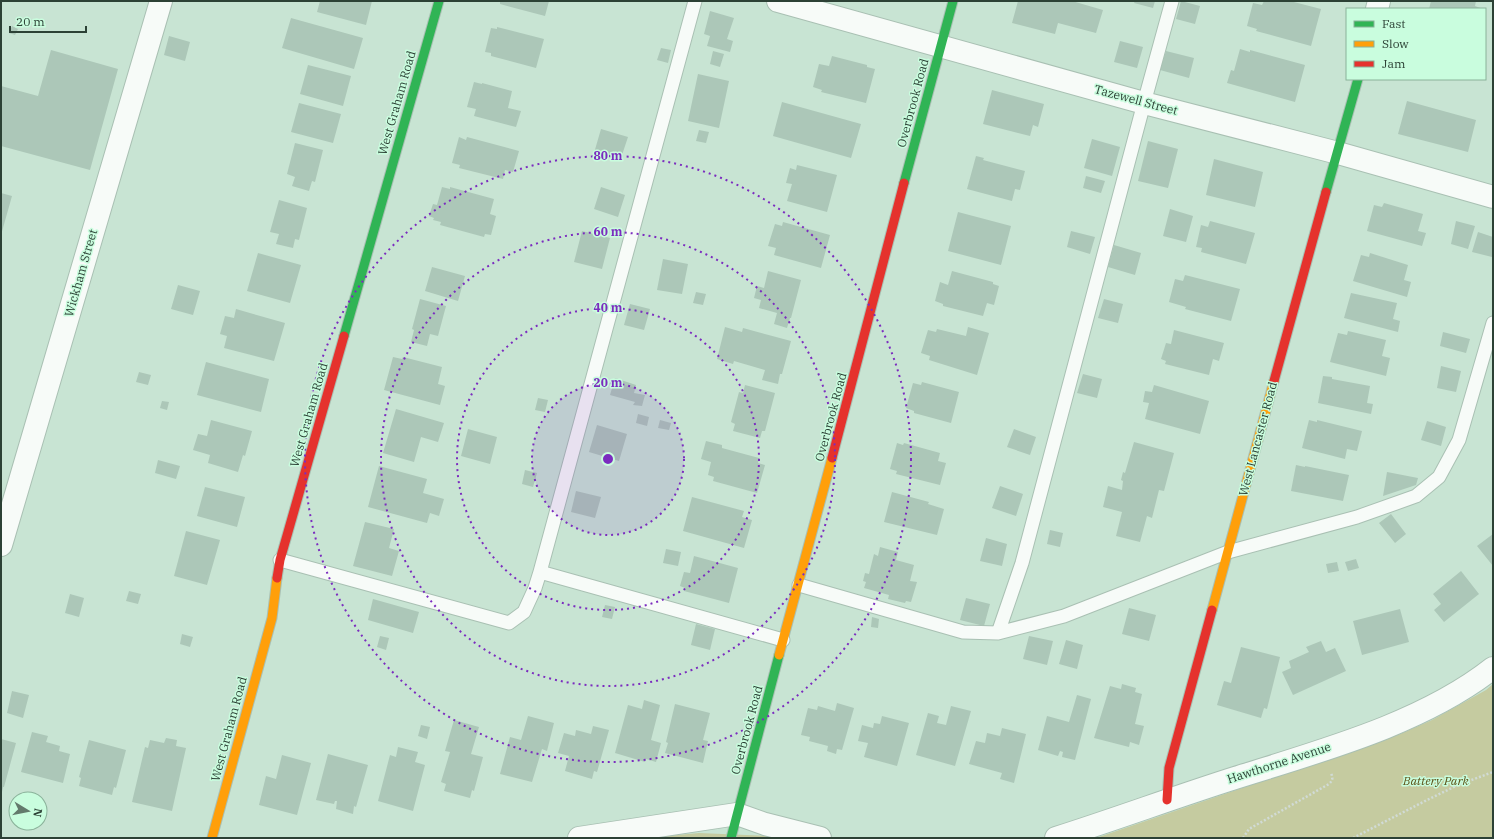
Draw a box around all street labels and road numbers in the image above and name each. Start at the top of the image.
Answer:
street label: West Graham Road [374,49,419,157]
street label: Overbrook Road [893,57,932,149]
street label: Tazewell Street [1093,81,1179,118]
street label: Wickham Street [61,227,100,318]
street label: West Graham Road [286,361,331,469]
street label: Overbrook Road [811,371,850,463]
street label: West Lancaster Road [1235,380,1280,498]
street label: West Graham Road [207,675,250,783]
street label: Overbrook Road [727,684,766,776]
street label: Hawthorne Avenue [1225,739,1333,786]

